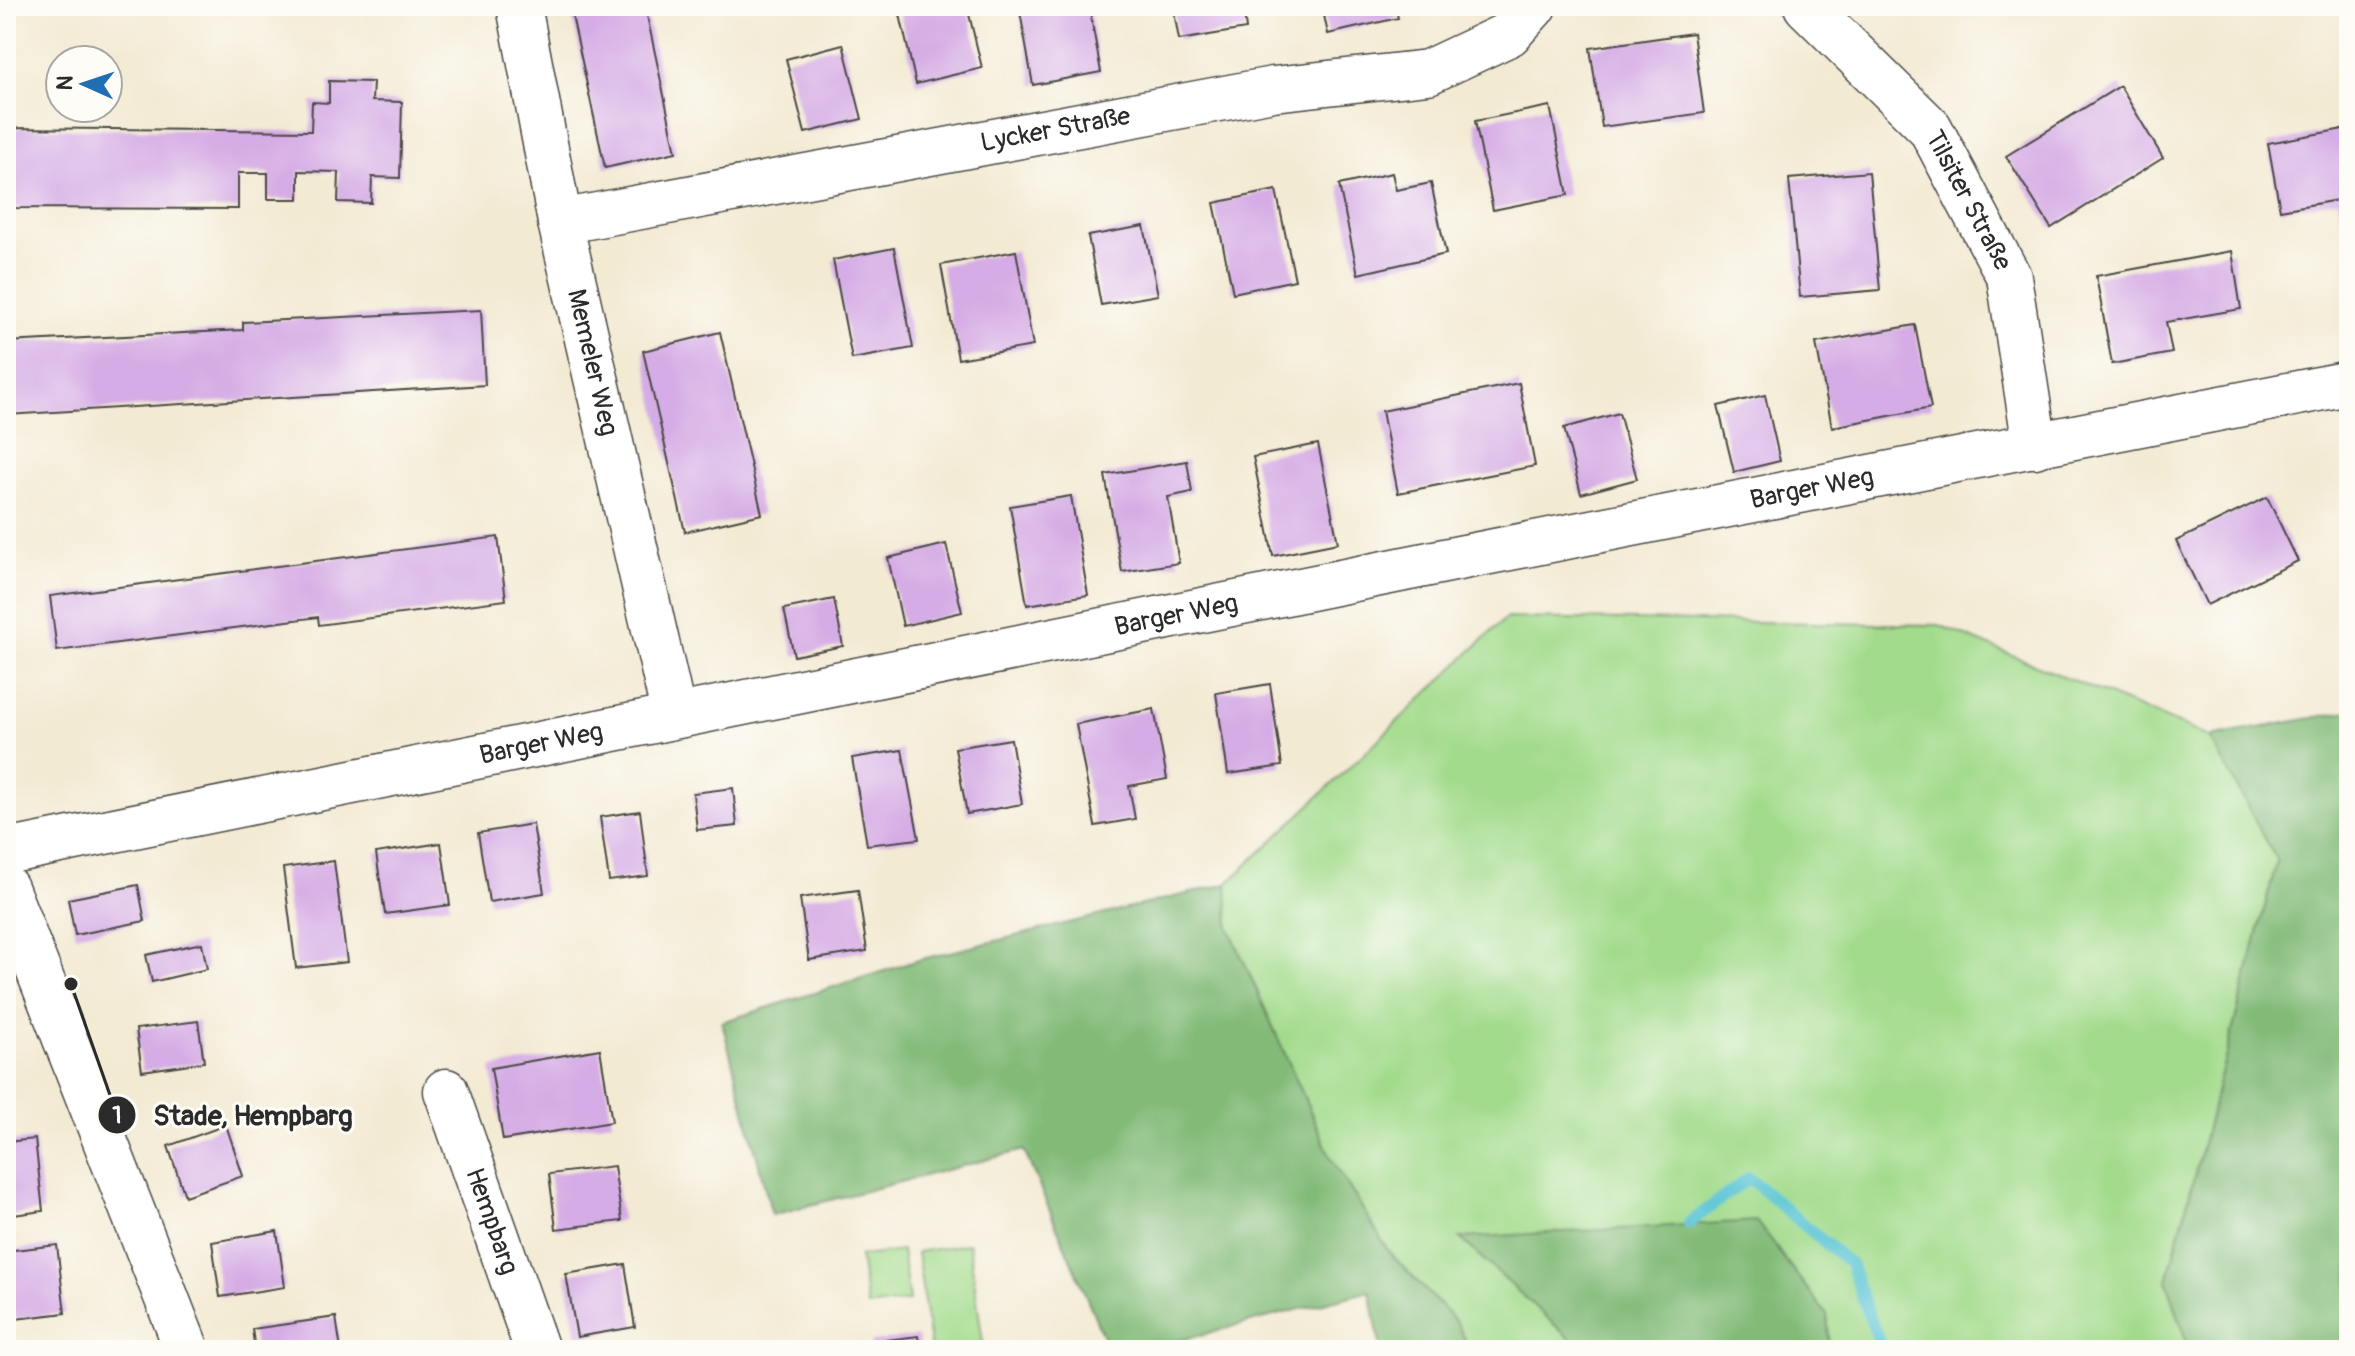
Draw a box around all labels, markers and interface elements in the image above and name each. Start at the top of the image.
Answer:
north arrow [44,44,124,124]
text: N [51,75,79,91]
street label: Lycker Straße [978,100,1133,159]
street label: Tilsiter Straße [1918,125,2019,276]
street label: Memeler Weg [560,286,625,439]
street label: Barger Weg [1747,461,1876,516]
street label: Barger Weg [1112,587,1241,643]
street label: Barger Weg [477,716,606,772]
callout: Stade, Hempbarg [97,1089,369,1141]
text: Stade, Hempbarg [153,1099,353,1134]
text: 1 [112,1101,122,1130]
street label: Hempbarg [458,1164,525,1279]

